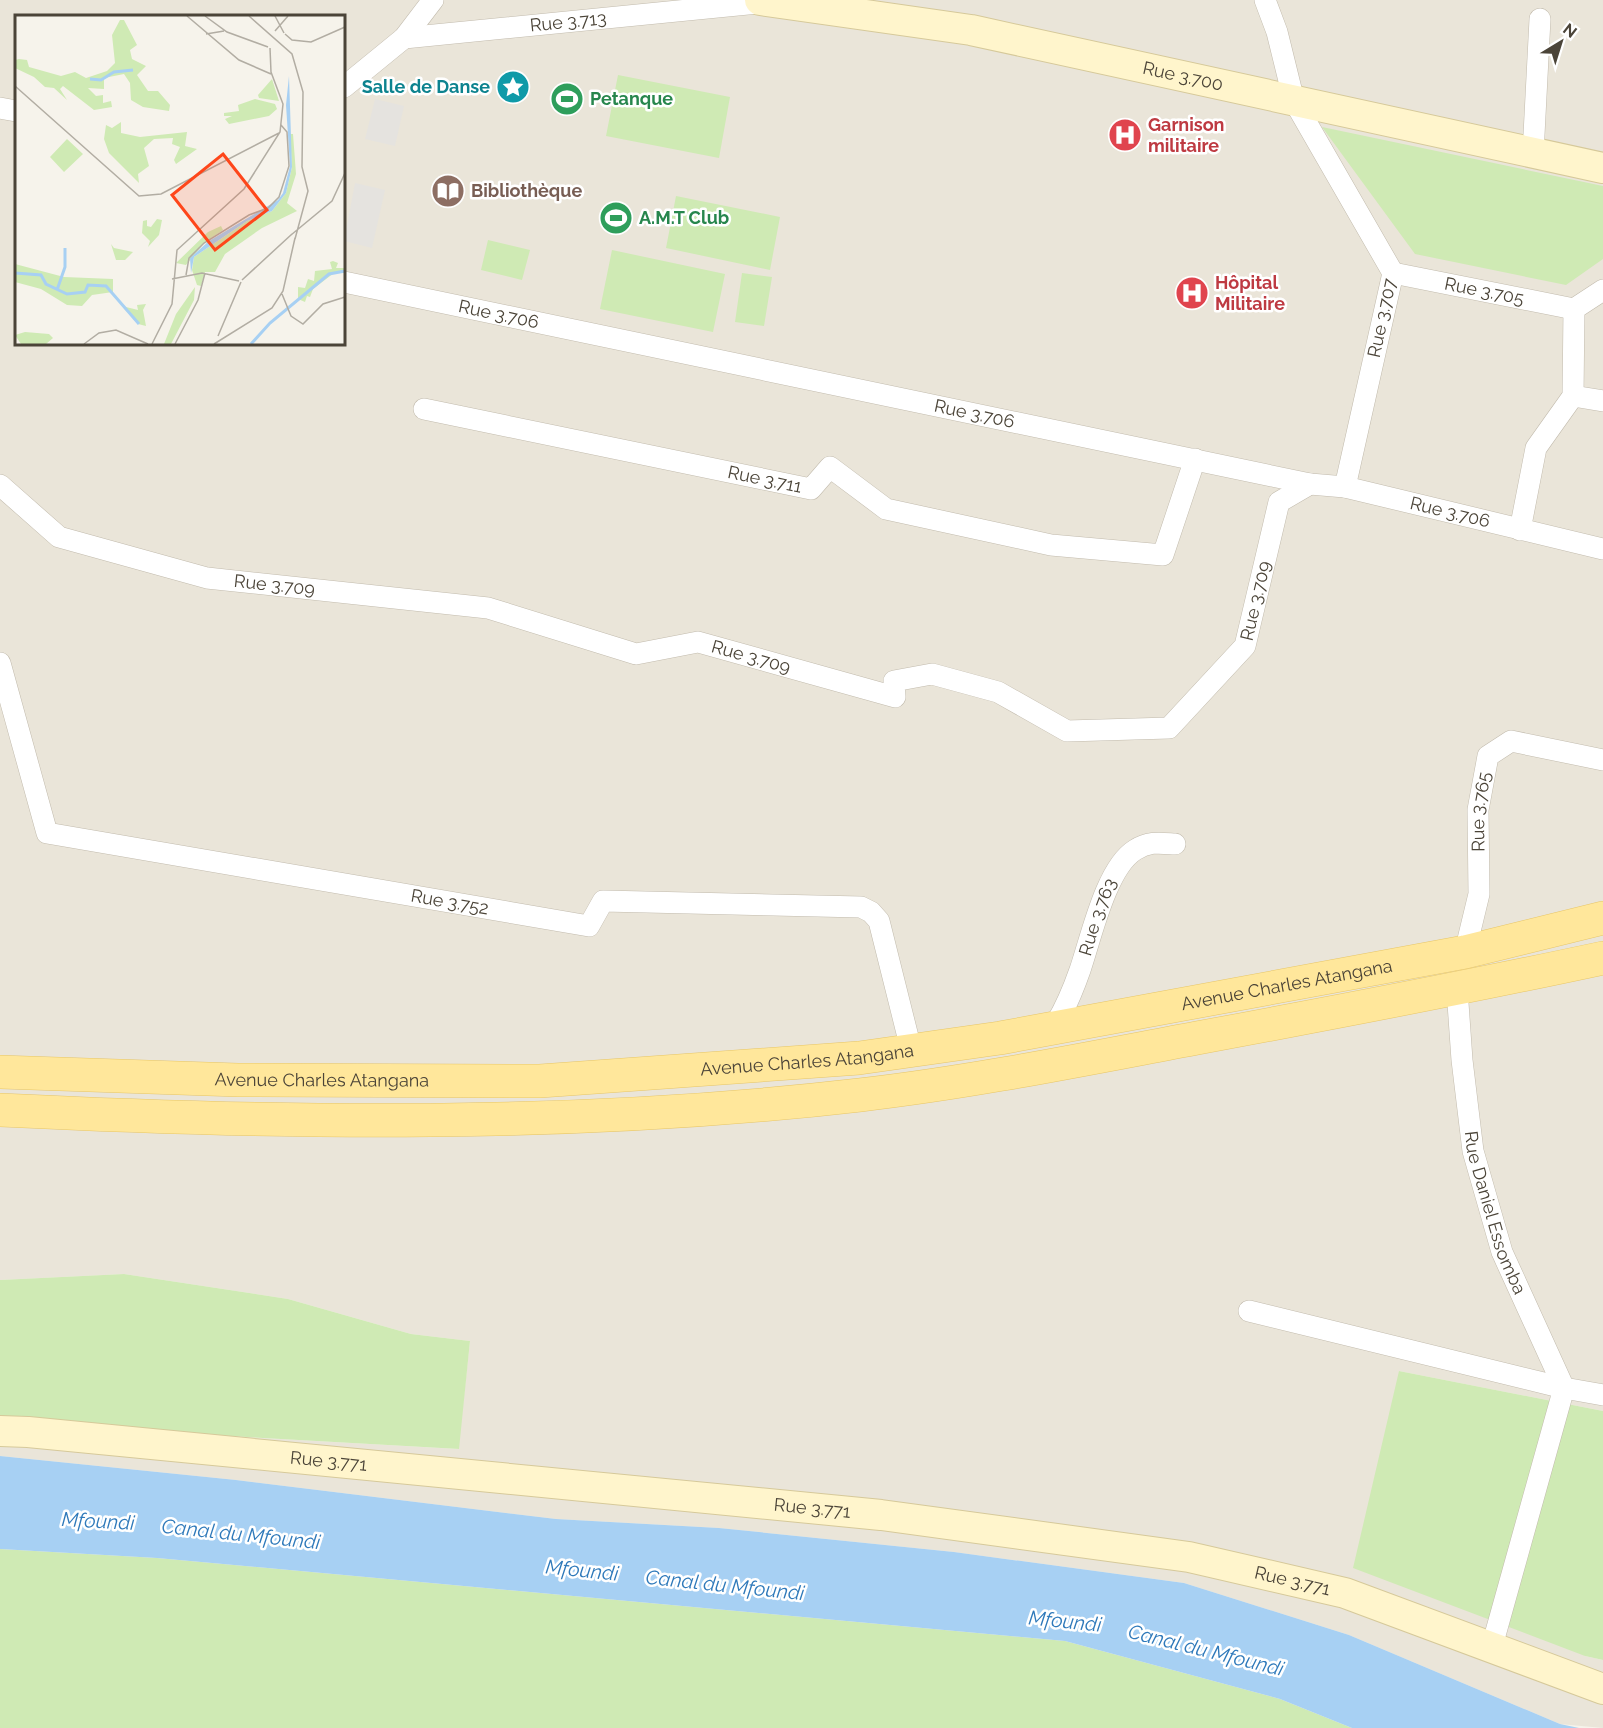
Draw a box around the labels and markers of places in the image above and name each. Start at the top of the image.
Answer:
place icon: Salle de Danse [495,69,531,105]
place label: Salle de Danse [362,76,490,97]
sports icon: Petanque [549,81,585,117]
place label: Petanque [590,88,673,109]
place label: Garnison militaire [1148,114,1224,156]
hospital icon: Garnison militaire [1107,117,1143,153]
library icon: Bibliothèque [430,173,466,209]
place label: Bibliothèque [471,180,582,201]
sports icon: A.M.T Club [598,200,634,236]
place label: A.M.T Club [639,207,729,228]
place label: Hôpital Militaire [1215,272,1285,314]
hospital icon: Hôpital Militaire [1174,275,1210,311]

